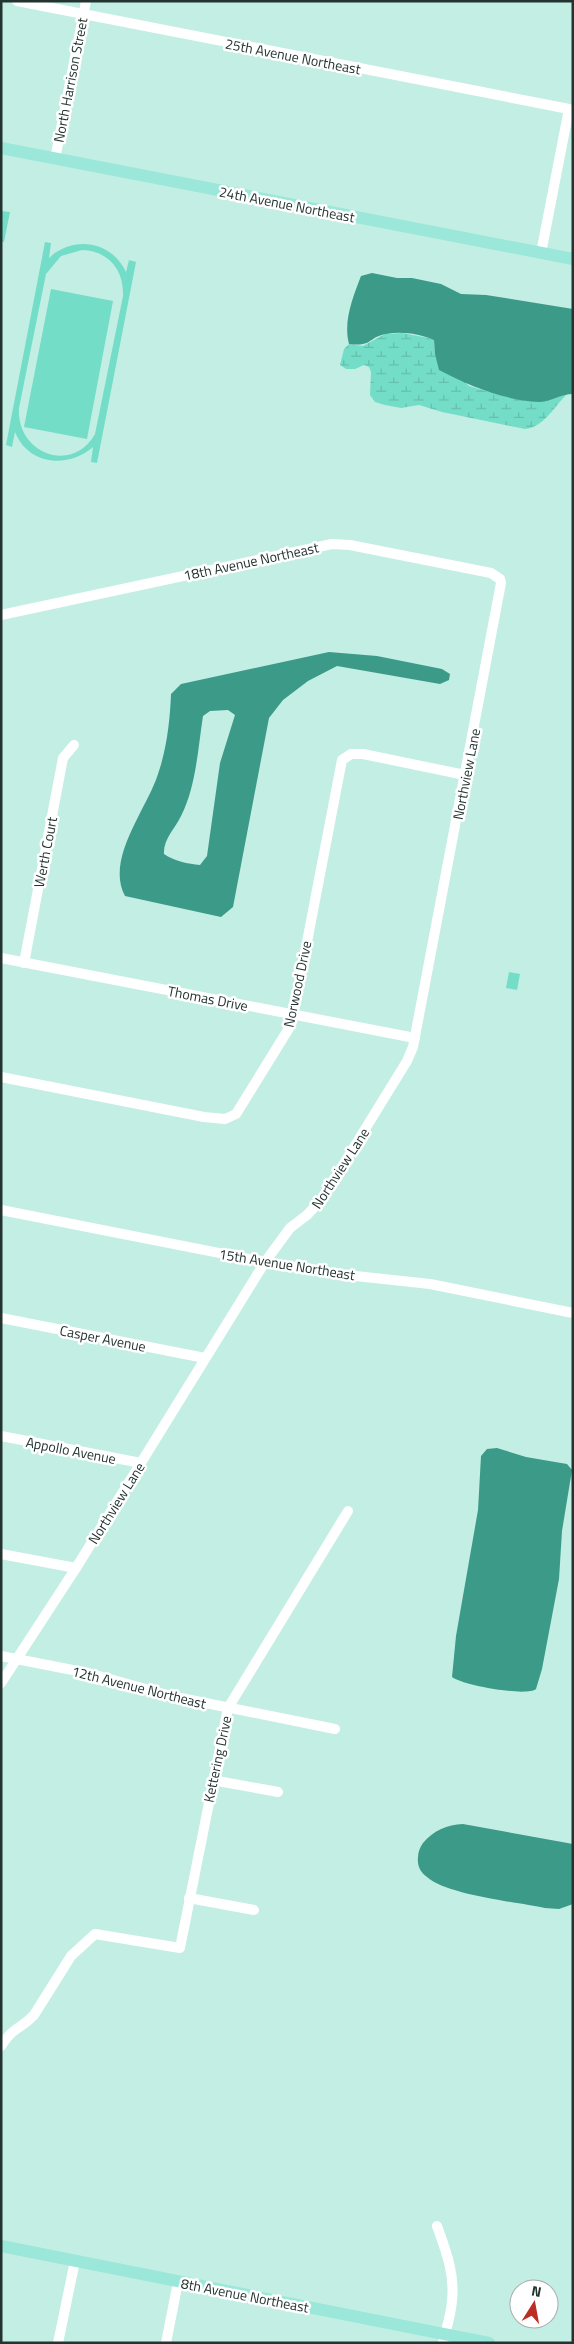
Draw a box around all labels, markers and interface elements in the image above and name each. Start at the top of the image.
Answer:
street label: North Harrison Street [48,16,92,144]
street label: 25th Avenue Northeast [223,33,363,79]
street label: 24th Avenue Northeast [217,181,357,227]
street label: 18th Avenue Northeast [182,536,321,586]
street label: Northview Lane [447,726,485,822]
street label: Werth Court [28,815,62,889]
street label: Norwood Drive [278,939,316,1029]
street label: Thomas Drive [166,980,250,1016]
street label: Northview Lane [306,1123,374,1213]
street label: 15th Avenue Northeast [217,1243,357,1285]
street label: Casper Avenue [58,1319,148,1357]
street label: Appollo Avenue [24,1431,118,1469]
street label: Northview Lane [82,1458,150,1548]
street label: 12th Avenue Northeast [70,1660,208,1714]
street label: Kettering Drive [198,1714,236,1804]
street label: 8th Avenue Northeast [179,2272,311,2318]
north arrow [509,2279,559,2329]
text: N [530,2280,543,2302]

